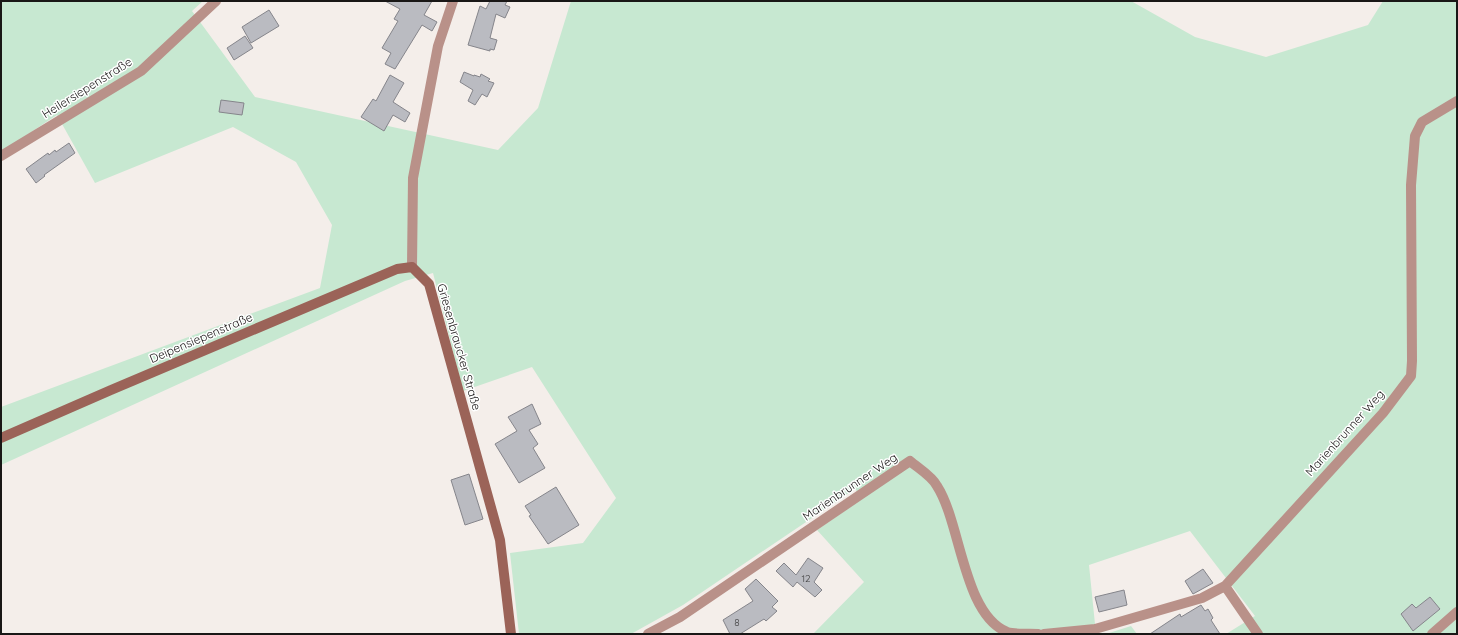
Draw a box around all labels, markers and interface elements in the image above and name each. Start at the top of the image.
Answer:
street label: Heilersiepenstraße [39,54,135,121]
street label: Griesenbraucker Straße [434,282,485,412]
street label: Deipensiepenstraße [147,309,255,366]
street label: Marienbrunner Weg [1302,386,1387,479]
street label: Marienbrunner Weg [800,449,900,524]
house number: 12 [801,572,811,585]
house number: 8 [734,616,740,629]

